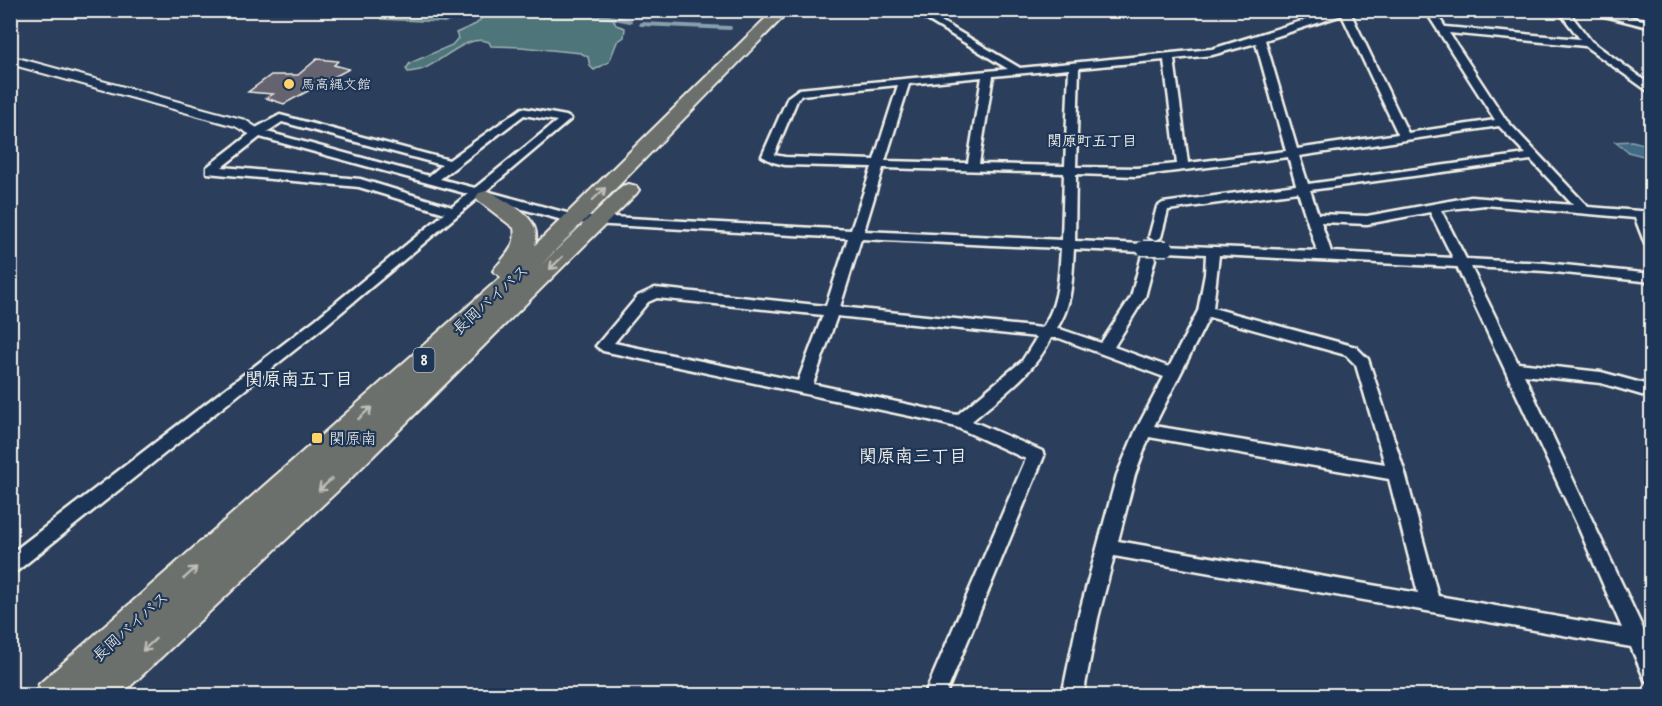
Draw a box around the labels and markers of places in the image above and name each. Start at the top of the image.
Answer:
place label: 馬高縄文館 [301,74,371,93]
marker: 馬高縄文館 [282,77,296,91]
place label: 関原南 [329,427,377,449]
marker: 関原南 [310,431,324,445]

